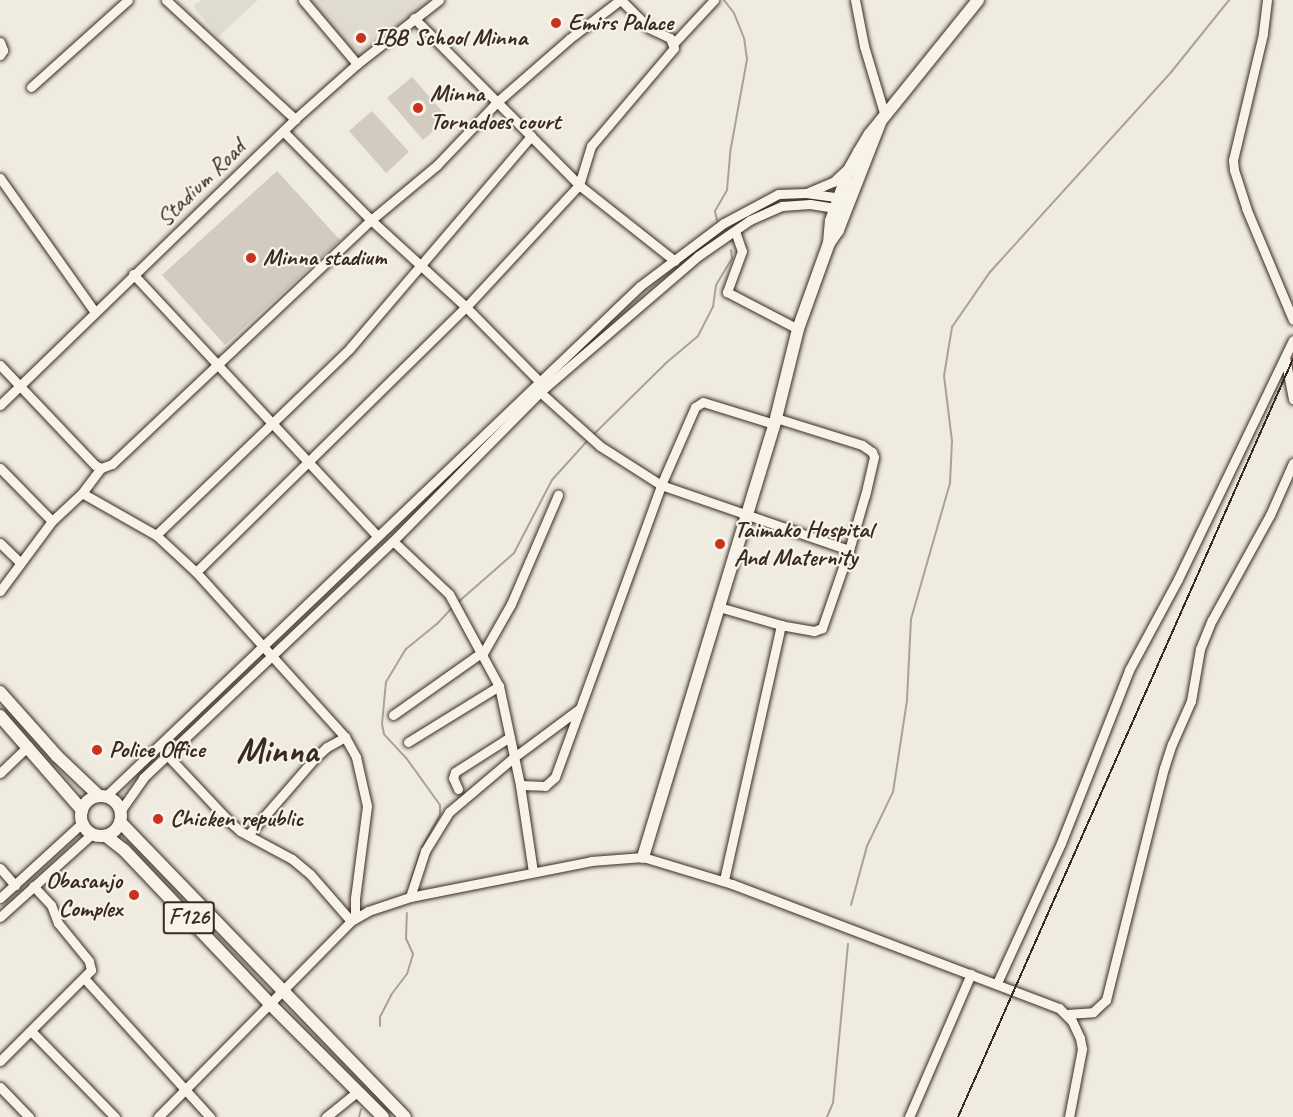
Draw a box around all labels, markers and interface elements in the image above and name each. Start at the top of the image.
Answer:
place label: Emirs Palace [568,9,674,37]
marker: Emirs Palace [549,16,563,30]
place label: IBB School Minna [373,24,527,52]
marker: IBB School Minna [354,31,368,45]
place label: Minna Tornadoes court [430,80,560,136]
marker: Minna Tornadoes court [411,101,425,115]
street label: Stadium Road [150,133,252,233]
place label: Minna stadium [263,244,387,272]
marker: Minna stadium [244,251,258,265]
place label: Taimako Hospital And Maternity [734,516,872,572]
marker: Taimako Hospital And Maternity [711,535,729,553]
district label: Minna [236,729,318,773]
place label: Police Office [109,736,204,764]
marker: Police Office [90,743,104,757]
place label: Chicken republic [170,805,303,833]
marker: Chicken republic [151,812,165,826]
place label: Obasanjo Complex [46,867,122,923]
marker: Obasanjo Complex [127,888,141,902]
road number: F126 [162,899,216,937]

